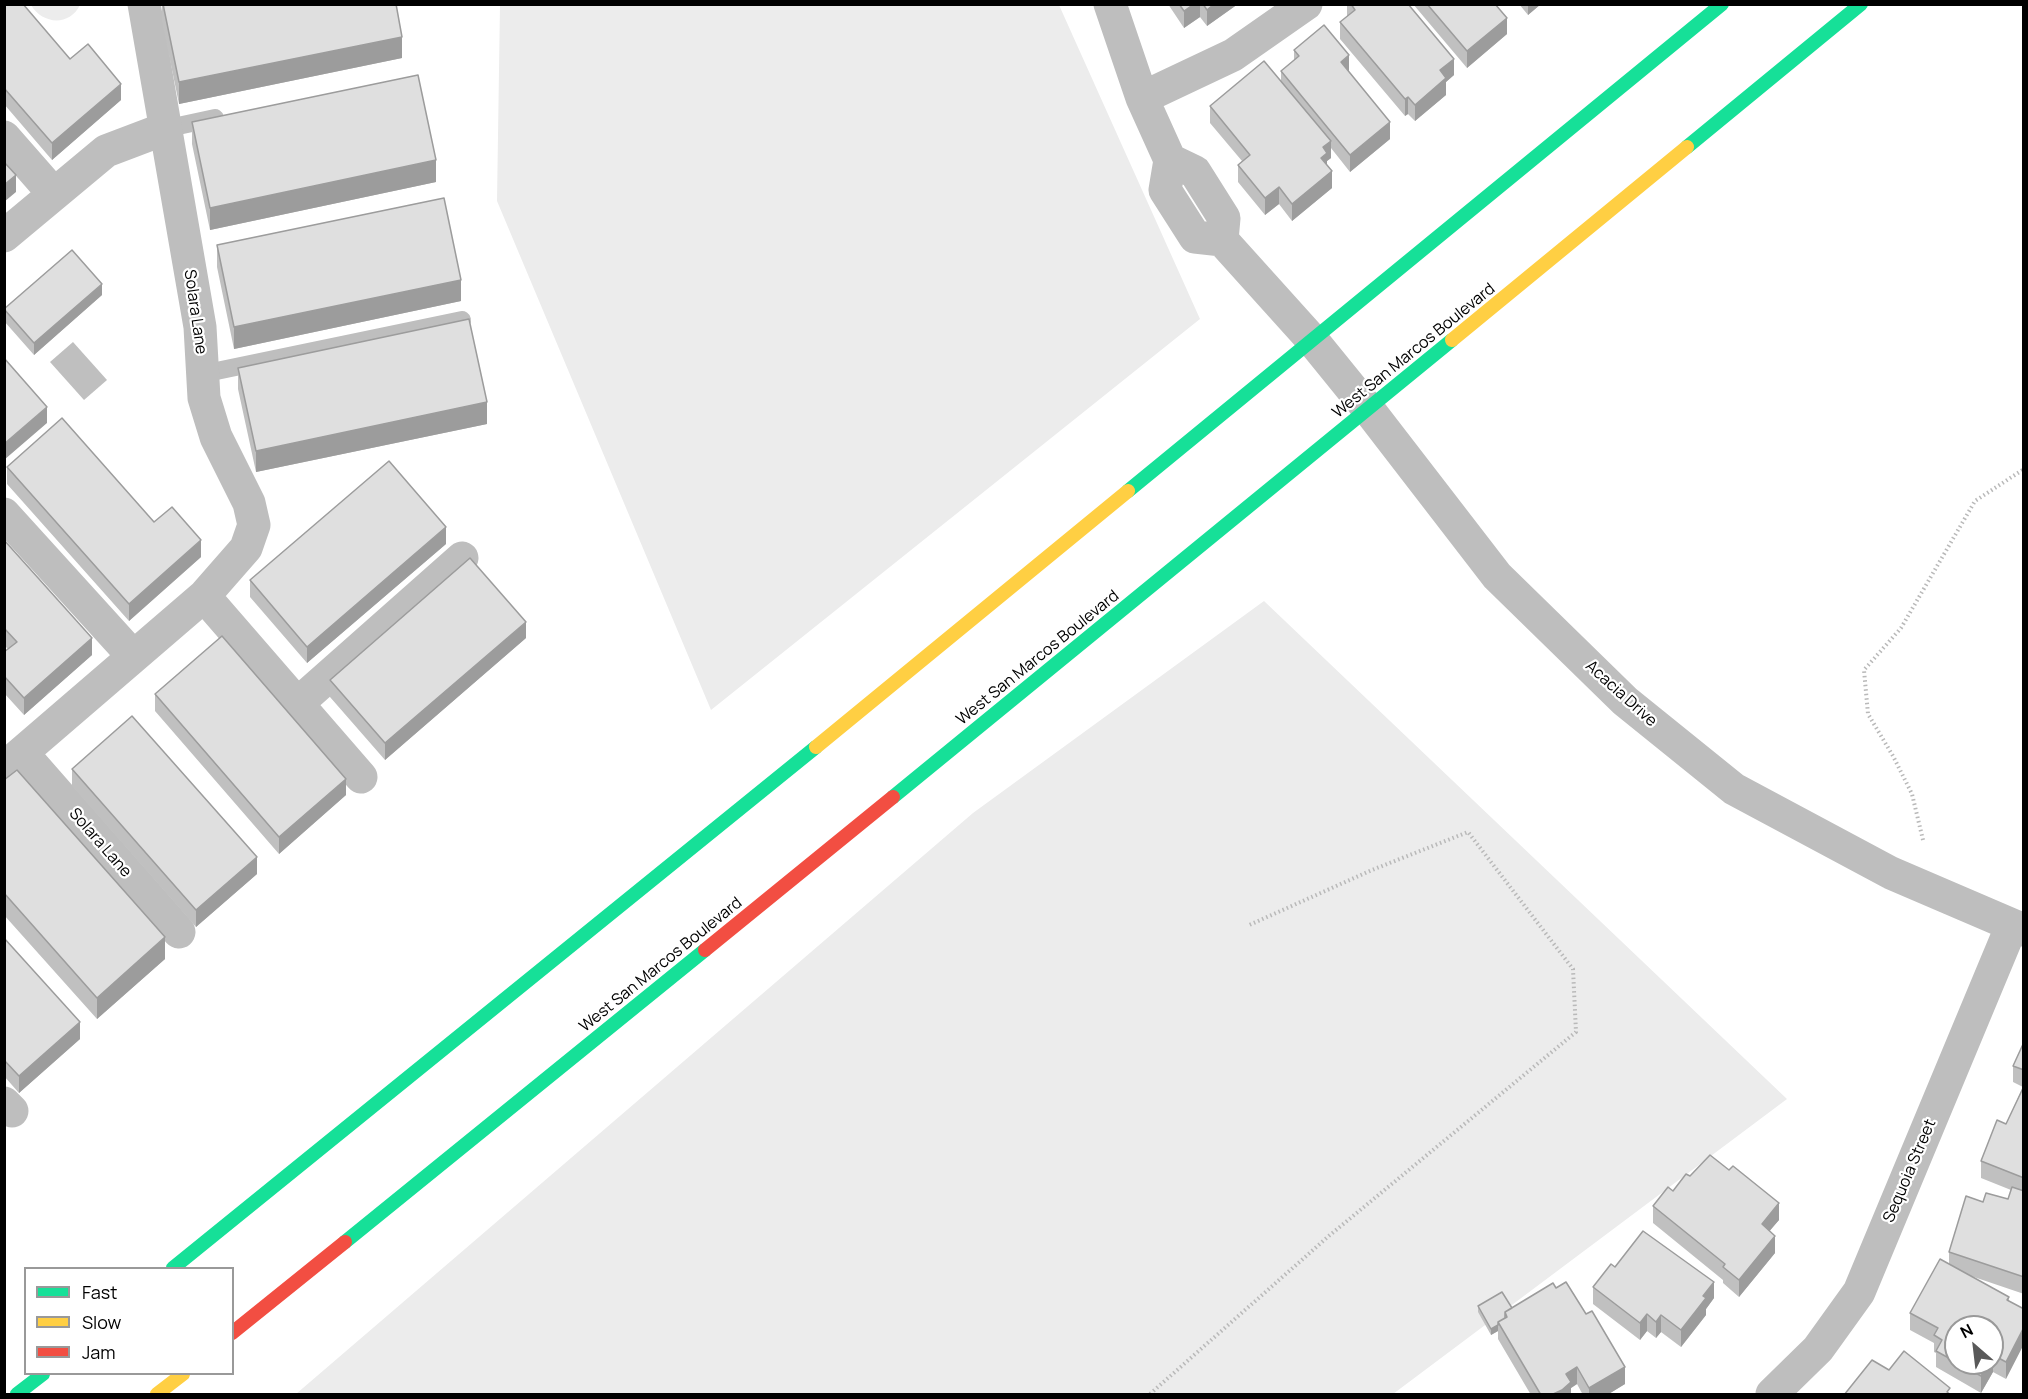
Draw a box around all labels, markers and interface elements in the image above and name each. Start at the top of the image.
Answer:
street label: Solara Lane [180,268,210,356]
street label: West San Marcos Boulevard [1329,279,1499,423]
street label: West San Marcos Boulevard [953,586,1123,730]
street label: Acacia Drive [1581,657,1661,731]
street label: Solara Lane [65,804,135,882]
street label: West San Marcos Boulevard [576,893,746,1037]
street label: Sequoia Street [1880,1116,1940,1226]
legend [24,1267,234,1375]
text: Fast [82,1280,117,1304]
text: Slow [82,1310,121,1334]
north arrow [1944,1315,2004,1375]
text: N [1956,1318,1977,1343]
text: Jam [82,1340,116,1364]

